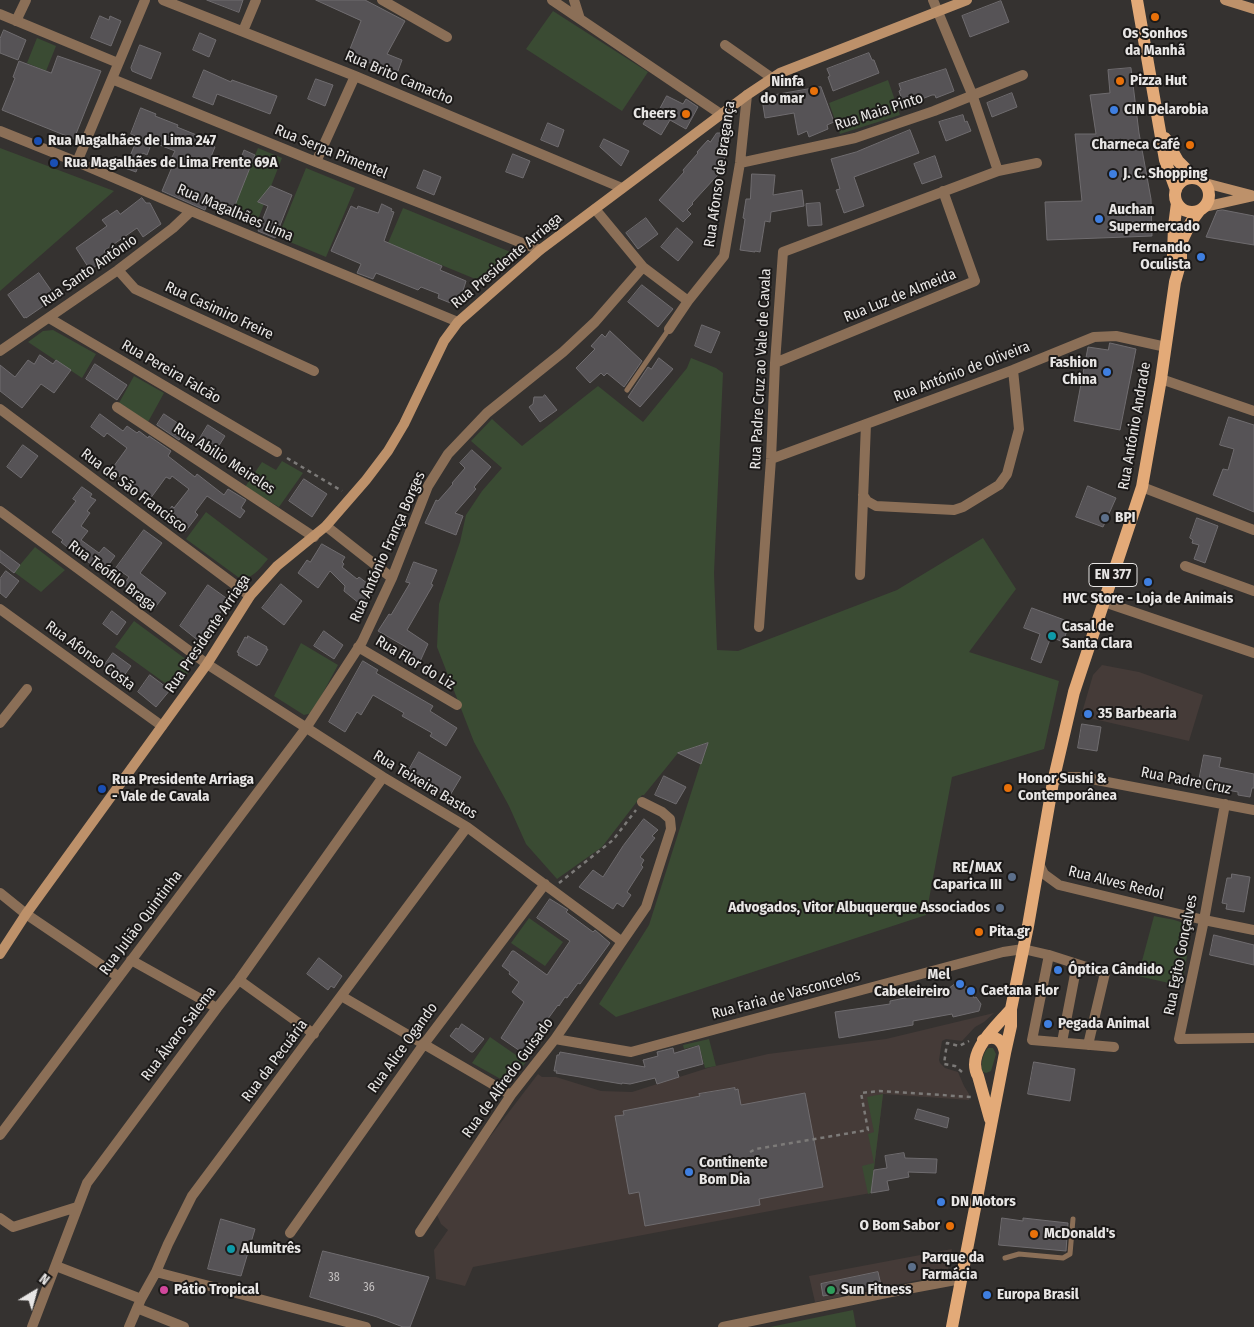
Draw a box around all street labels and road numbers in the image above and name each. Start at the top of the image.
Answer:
street label: Rua Brito Camacho [342,47,456,109]
street label: Rua Maia Pinto [833,89,925,135]
street label: Rua Afonso de Bragança [701,100,739,248]
street label: Rua Serpa Pimentel [272,121,390,183]
street label: Rua Magalhães Lima [174,180,296,246]
street label: Rua Presidente Arriaga [448,209,566,313]
street label: Rua Santo António [37,231,141,311]
street label: Rua Luz de Almeida [841,265,959,327]
street label: Rua Padre Cruz ao Vale de Cavala [747,268,775,470]
street label: Rua Casimiro Freire [162,278,276,344]
street label: Rua Pereira Falcão [118,336,224,408]
street label: Rua António de Oliveira [891,338,1033,406]
street label: Rua António Andrade [1115,361,1155,491]
street label: Rua Abilio Meireles [170,419,278,499]
street label: Rua de São Francisco [77,445,191,537]
street label: Rua António França Borges [347,469,429,625]
street label: Rua Teófilo Braga [64,537,160,615]
road number: EN 377 [1089,564,1137,586]
street label: Rua Presidente Arriaga [162,571,254,697]
street label: Rua Afonso Costa [42,617,138,695]
street label: Rua Flor do Liz [372,632,458,694]
street label: Rua Teixeira Bastos [370,747,480,823]
street label: Rua Padre Cruz [1139,763,1233,799]
street label: Rua Alves Redol [1066,862,1166,904]
street label: Rua Julião Quintinha [96,867,186,979]
street label: Rua Egito Gonçalves [1160,893,1202,1017]
street label: Rua Faria de Vasconcelos [710,966,862,1024]
street label: Rua Álvaro Salema [138,983,220,1085]
street label: Rua Alice Ogando [364,999,442,1097]
street label: Rua de Alfredo Guisado [458,1015,558,1141]
street label: Rua da Pecuária [238,1016,312,1106]

